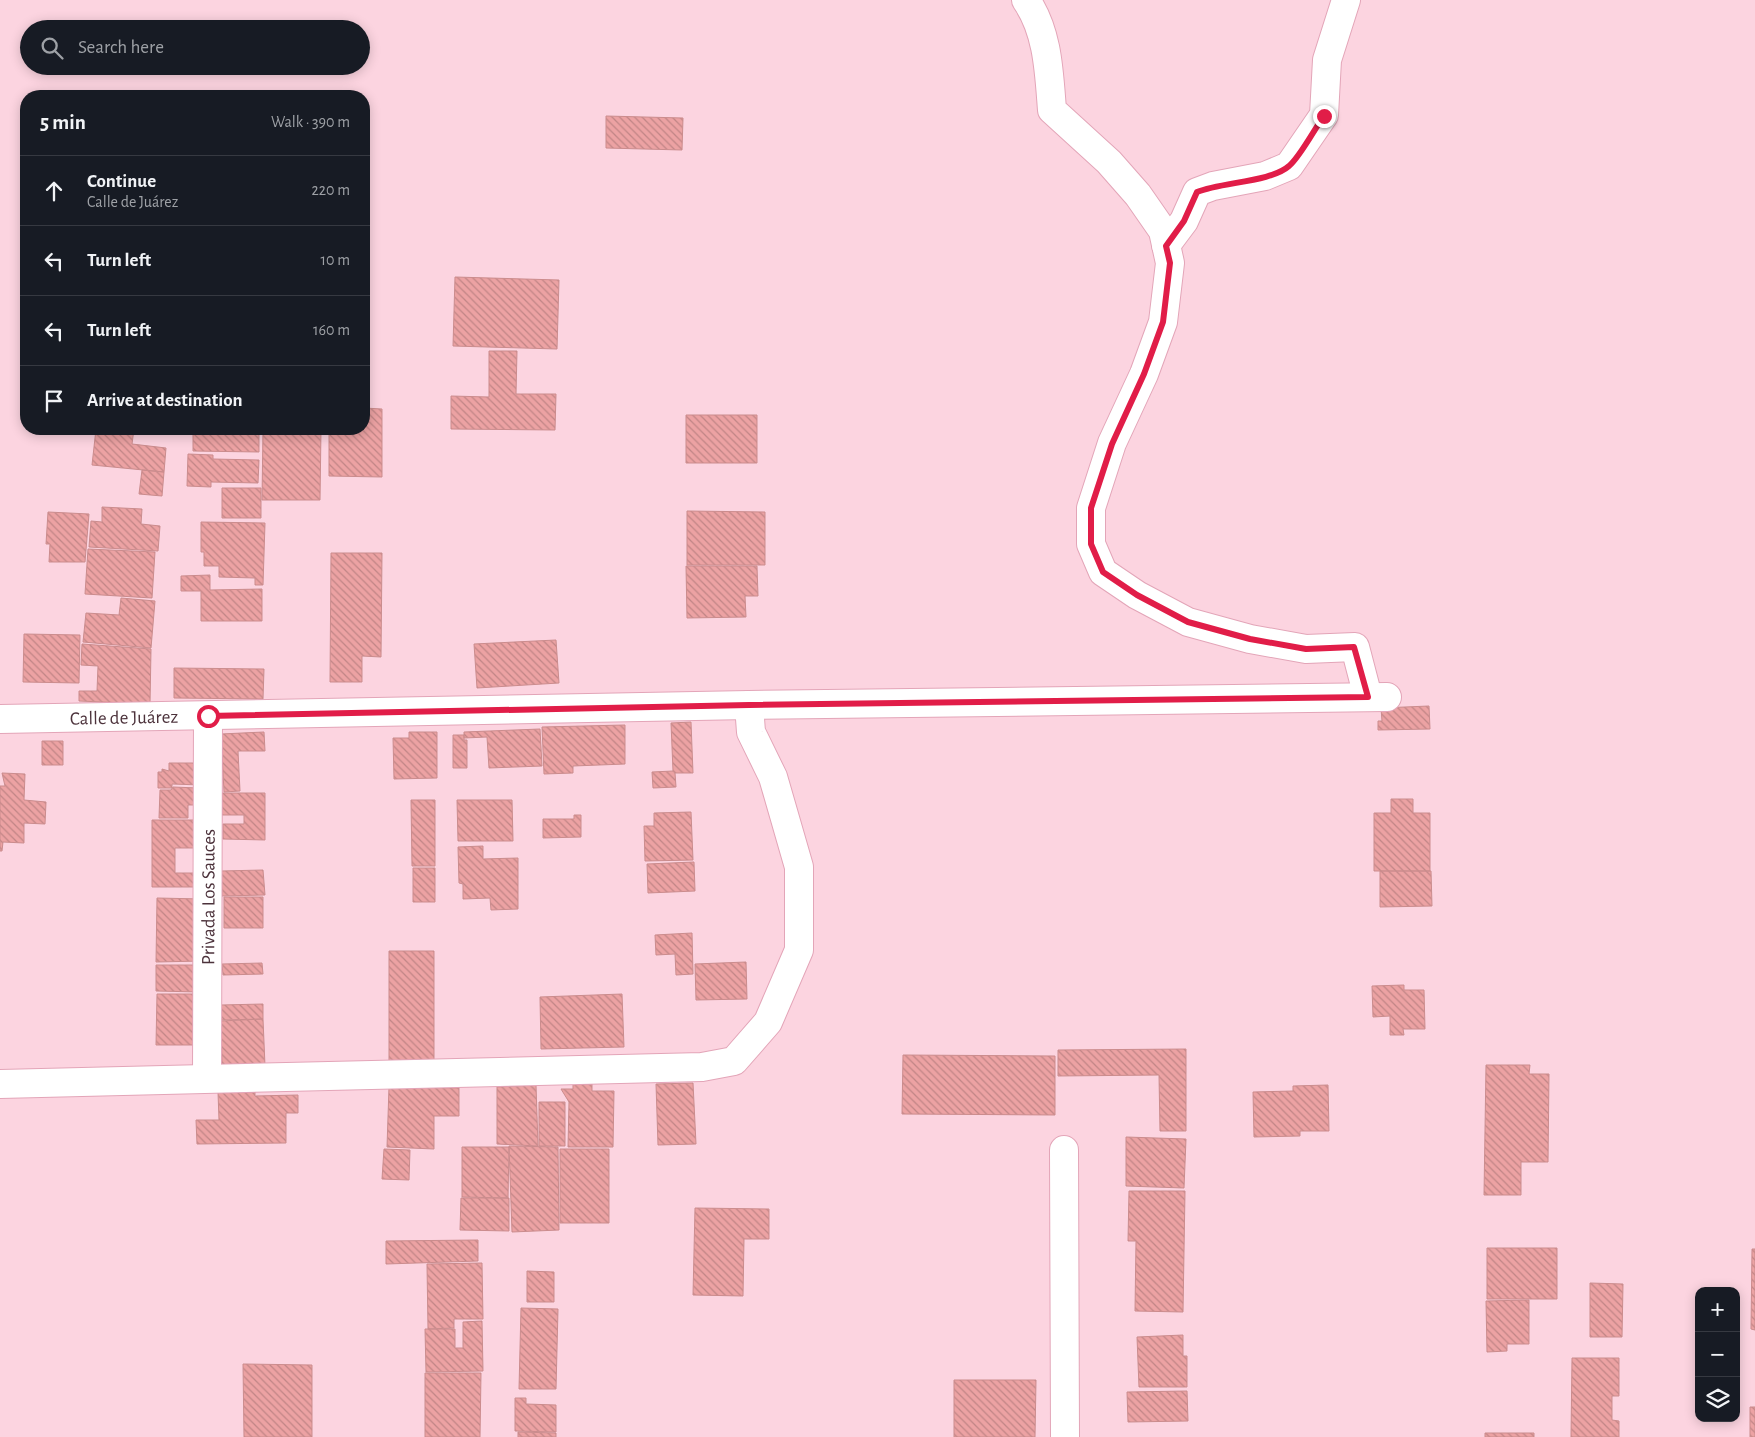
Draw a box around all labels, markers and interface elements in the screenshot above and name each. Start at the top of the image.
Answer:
search box [20,20,370,75]
icon: search [38,34,66,62]
text: Search here [78,38,164,57]
route end [1313,105,1336,128]
text: 5 min [40,112,86,133]
text: Walk · 390 m [271,114,350,130]
text: Continue [87,172,156,191]
icon: ahead [40,177,68,205]
text: 220 m [312,182,350,198]
text: Calle de Juárez [87,194,178,210]
icon: left [40,247,68,275]
text: Turn left [87,251,151,270]
text: 10 m [321,252,350,268]
icon: left [40,317,68,345]
text: Turn left [87,321,151,340]
text: 160 m [313,322,350,338]
icon: arrive [40,387,68,415]
text: Arrive at destination [87,391,243,410]
route start [197,705,220,728]
street label: Calle de Juárez [70,708,179,729]
street label: Privada Los Sauces [199,829,219,965]
map controls [1695,1287,1740,1422]
button: + [1695,1287,1740,1332]
button: − [1695,1332,1740,1377]
button: layers [1695,1377,1740,1422]

